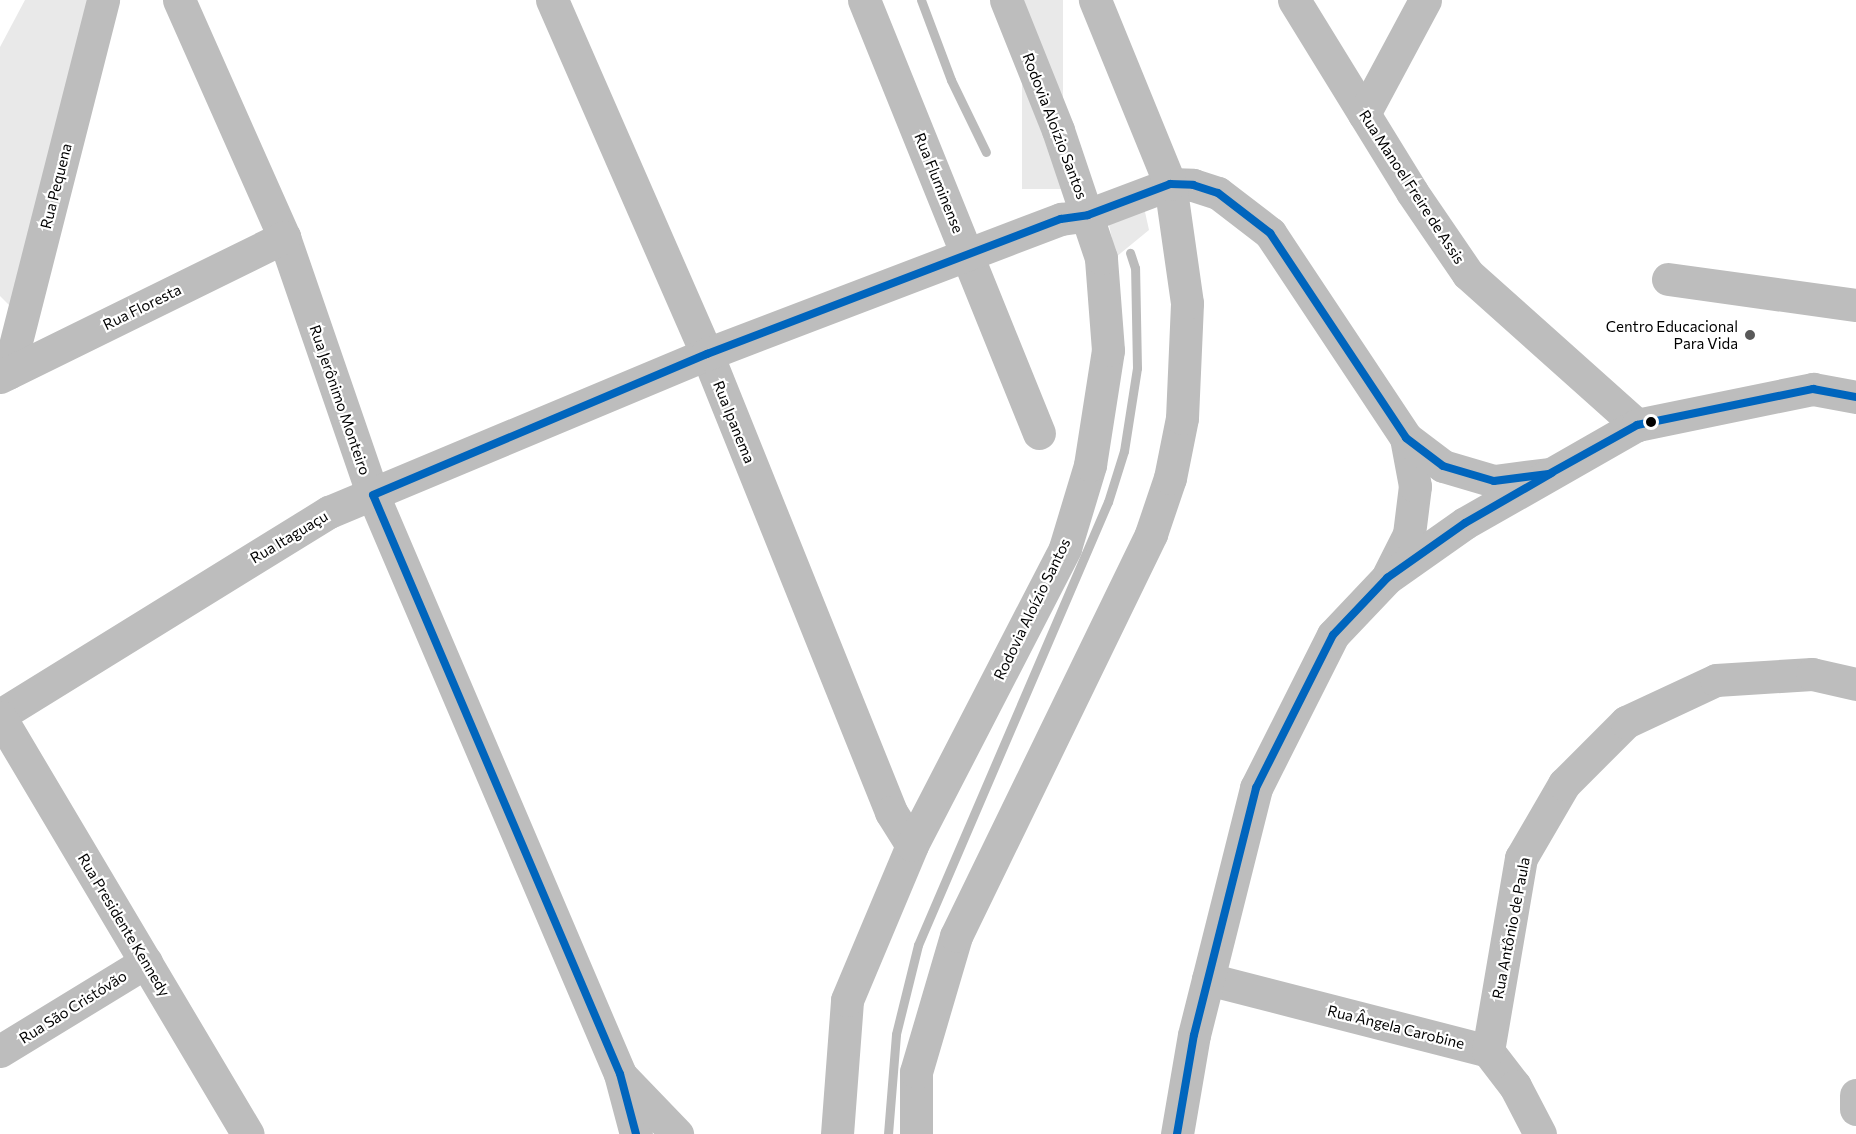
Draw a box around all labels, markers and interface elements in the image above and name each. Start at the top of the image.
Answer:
street label: Rodovia Aloízio Santos [1019,50,1091,202]
street label: Rua Manoel Freire de Assis [1355,107,1469,267]
street label: Rua Fluminense [911,130,967,236]
street label: Rua Pequena [37,141,75,231]
street label: Rua Floresta [100,280,184,334]
place label: Centro Educacional Para Vida [1606,317,1738,352]
street label: Rua Jerônimo Monteiro [306,322,374,478]
marker: Centro Educacional Para Vida [1743,328,1757,342]
street label: Rua Ipanema [709,378,759,466]
unlabelled marker [1645,416,1657,428]
street label: Rua Itaguaçu [247,507,331,567]
street label: Rodovia Aloízio Santos [990,535,1074,683]
street label: Rua Presidente Kennedy [74,850,174,1000]
street label: Rua Antônio de Paula [1488,856,1534,1000]
street label: Rua São Cristóvão [16,967,130,1047]
street label: Rua Ângela Carobine [1326,1001,1466,1053]

